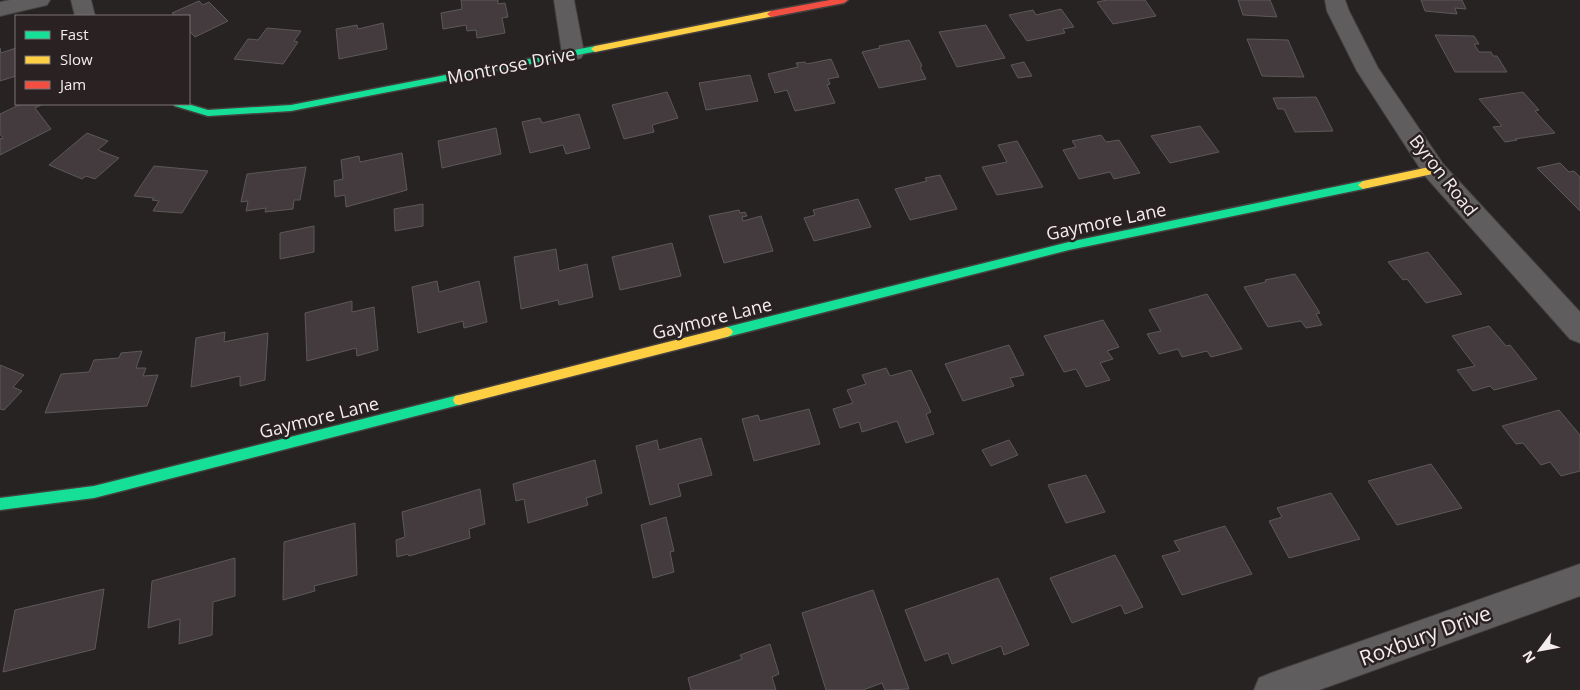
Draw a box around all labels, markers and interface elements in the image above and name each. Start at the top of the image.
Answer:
legend [15,15,190,105]
text: Fast [60,24,89,44]
street label: Montrose Drive [445,41,577,89]
text: Slow [60,49,93,69]
text: Jam [58,74,86,94]
street label: Byron Road [1405,129,1483,221]
street label: Gaymore Lane [1044,197,1168,245]
street label: Gaymore Lane [650,292,774,344]
street label: Gaymore Lane [257,391,381,443]
street label: Roxbury Drive [1355,598,1495,672]
north arrow [1515,625,1565,675]
text: N [1517,647,1540,667]

